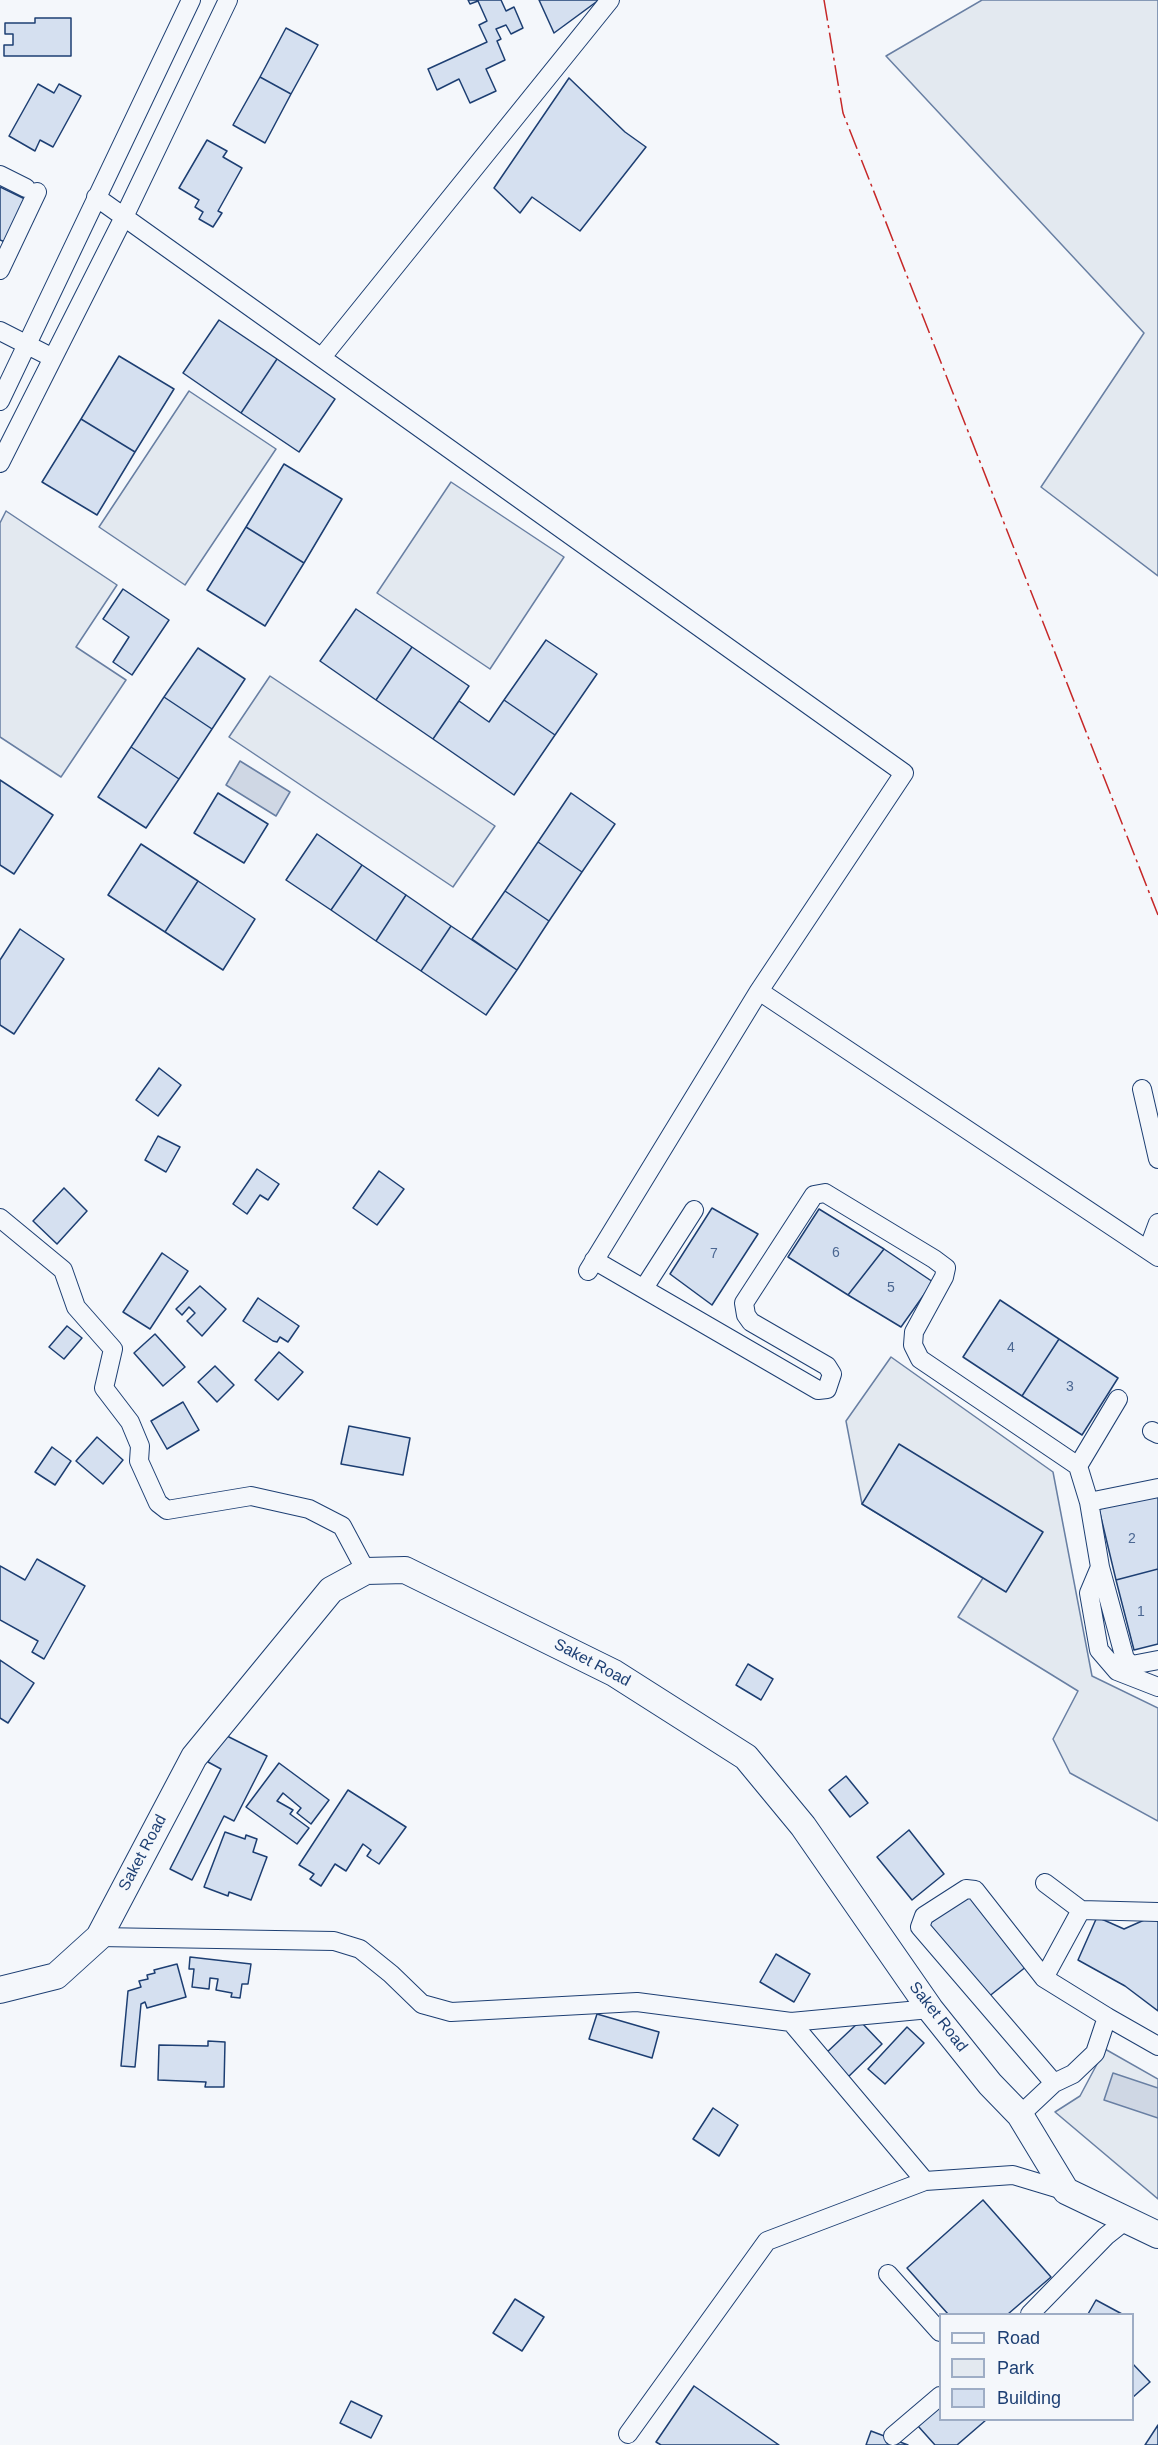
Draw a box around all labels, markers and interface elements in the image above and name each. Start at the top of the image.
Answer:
house number: 6 [832,1245,840,1261]
house number: 7 [710,1246,718,1262]
house number: 5 [887,1280,895,1296]
house number: 4 [1007,1340,1015,1356]
house number: 3 [1066,1379,1074,1395]
house number: 2 [1128,1531,1136,1547]
house number: 1 [1137,1604,1145,1620]
street label: Saket Road [551,1635,633,1691]
street label: Saket Road [115,1812,171,1894]
street label: Saket Road [905,1978,971,2056]
legend [939,2313,1134,2421]
text: Road [997,2328,1040,2348]
text: Park [997,2358,1034,2378]
text: Building [997,2388,1061,2408]

